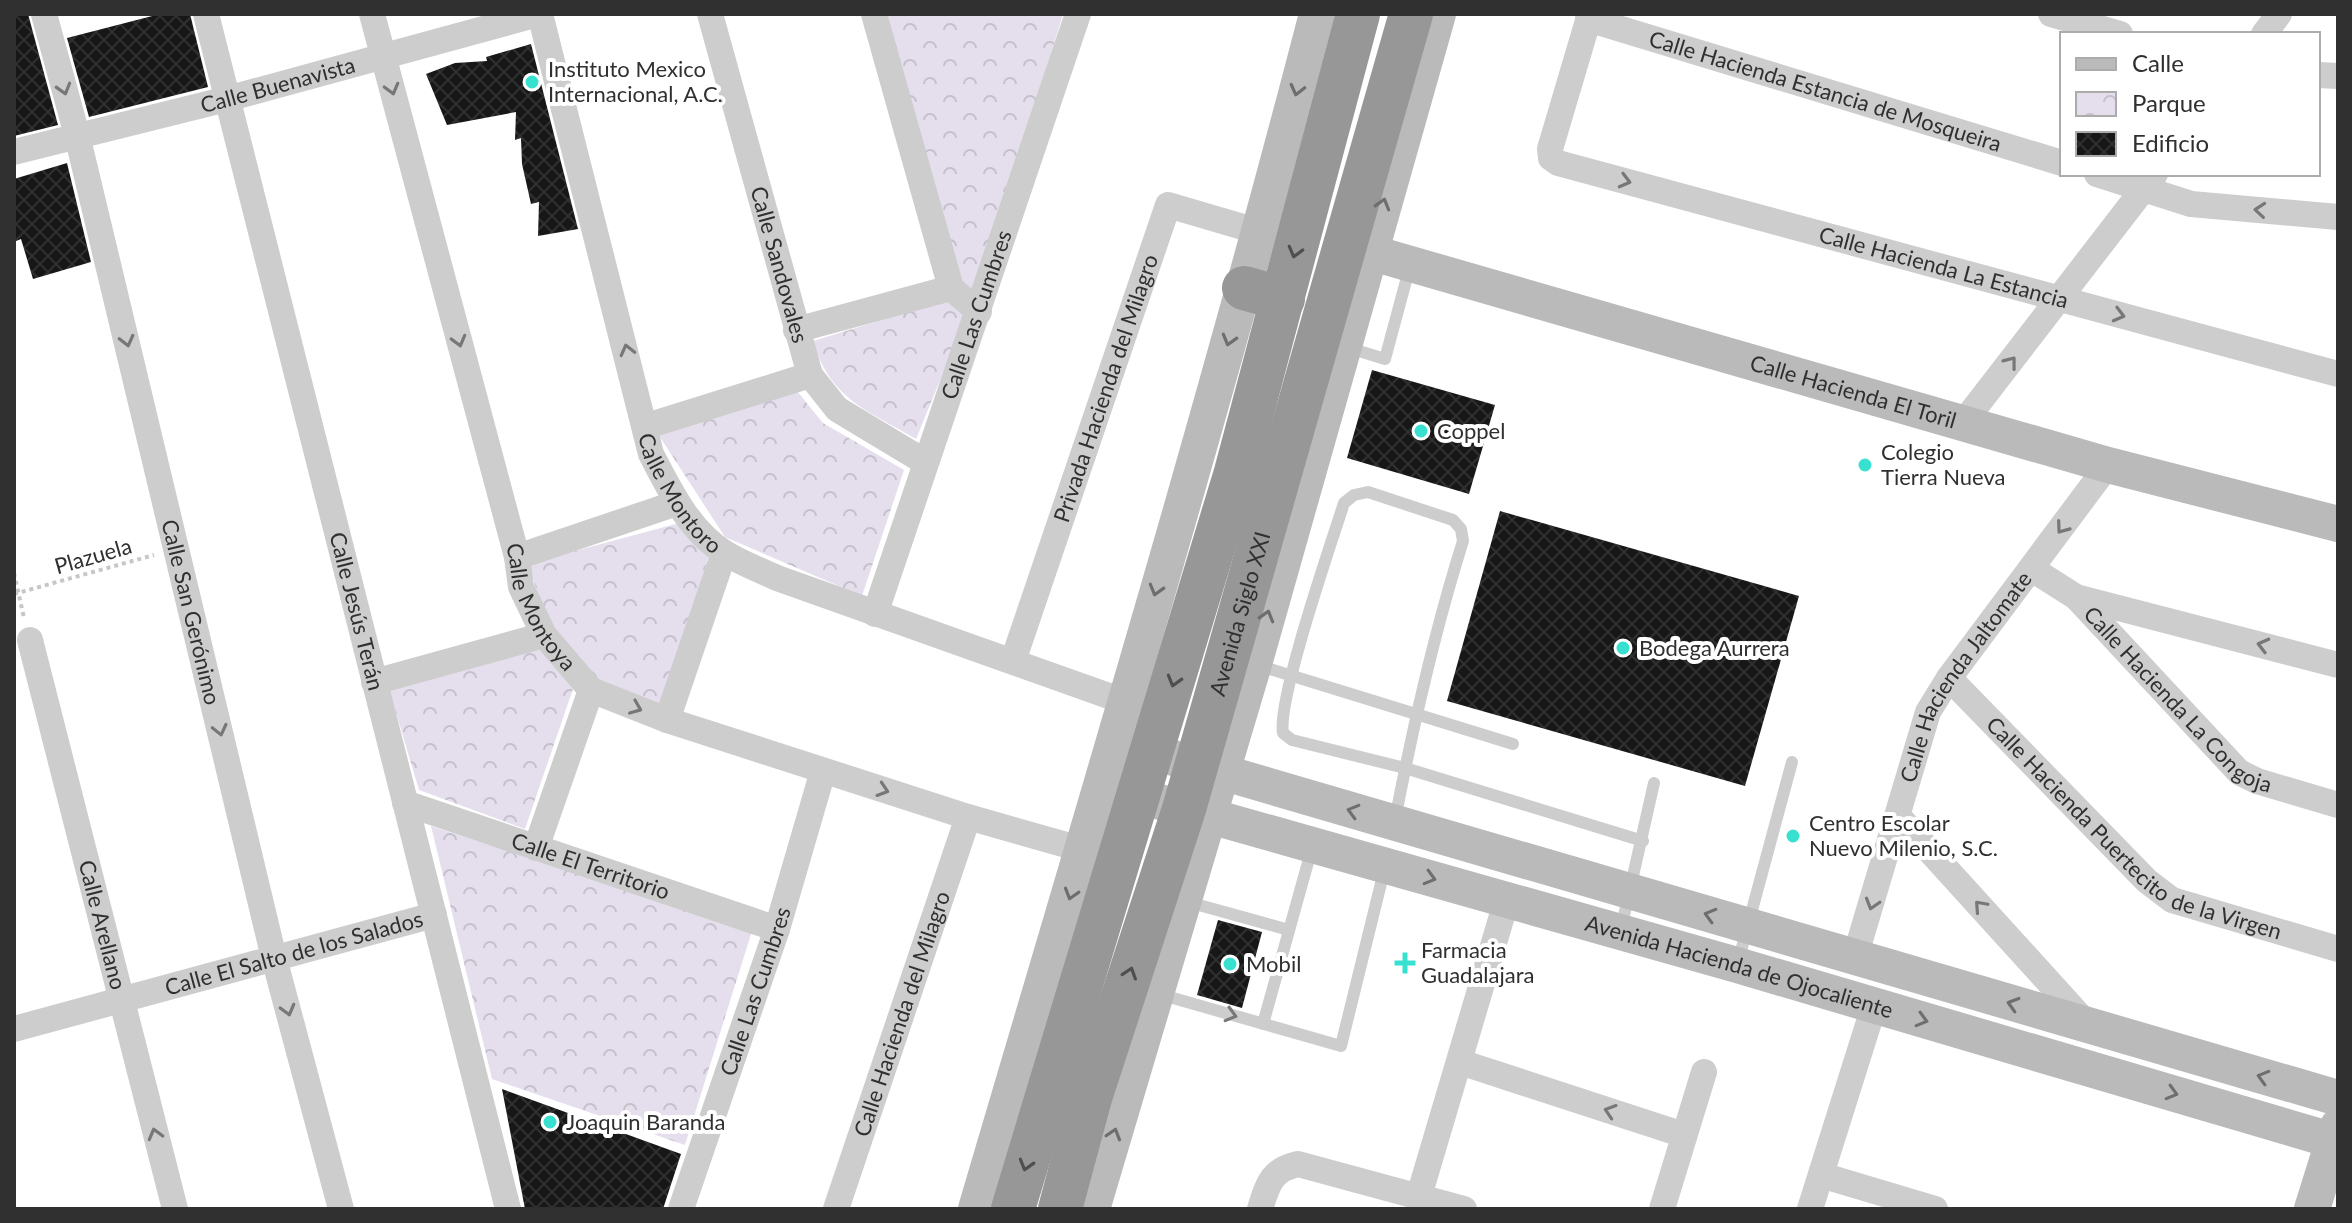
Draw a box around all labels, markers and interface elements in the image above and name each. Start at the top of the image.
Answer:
street label: Calle Hacienda Estancia de Mosqueira [1646,24,2005,157]
legend [2060,32,2320,176]
text: Calle [2132,48,2184,77]
street label: Calle Buenavista [197,51,358,118]
place label: Instituto Mexico Internacional, A.C. [548,55,723,107]
marker: Instituto Mexico Internacional, A.C. [523,73,541,91]
one-way arrow [55,82,72,96]
one-way arrow [383,82,399,96]
one-way arrow [1290,82,1307,96]
text: Parque [2132,88,2206,117]
text: Edificio [2132,128,2209,157]
one-way arrow [1618,171,1632,188]
street label: Calle Sandovales [745,183,814,346]
one-way arrow [1374,198,1390,212]
one-way arrow [2253,202,2266,219]
street label: Calle Hacienda La Estancia [1816,220,2071,313]
street label: Calle Las Cumbres [935,226,1017,403]
one-way arrow [1288,244,1304,258]
street label: Privada Hacienda del Milagro [1047,251,1163,526]
one-way arrow [2112,306,2126,322]
one-way arrow [450,333,466,347]
one-way arrow [1222,333,1238,347]
one-way arrow [118,334,135,348]
one-way arrow [620,344,637,358]
street label: Calle Hacienda El Toril [1747,349,1960,434]
one-way arrow [2002,356,2016,371]
place label: Coppel [1437,417,1505,444]
marker: Coppel [1412,422,1430,440]
street label: Calle Montoro [633,430,727,559]
place label: Colegio Tierra Nueva [1881,438,2006,490]
marker: Colegio Tierra Nueva [1856,456,1874,474]
street label: Calle San Gerónimo [156,517,227,707]
one-way arrow [2057,520,2072,534]
street label: Avenida Siglo XXI [1203,528,1276,699]
street label: Calle Jesús Terán [324,529,390,693]
street label: Plazuela [51,532,135,579]
street label: Calle Montoya [501,540,582,676]
street label: Calle Hacienda Jaltomate [1894,566,2037,786]
one-way arrow [1149,582,1165,596]
street label: Calle Hacienda La Congoja [2079,600,2275,798]
one-way arrow [1258,610,1274,624]
place label: Bodega Aurrera [1639,634,1790,661]
one-way arrow [2256,637,2270,654]
marker: Bodega Aurrera [1614,639,1632,657]
one-way arrow [1167,673,1183,687]
one-way arrow [628,698,642,714]
street label: Calle Hacienda Puertecito de la Virgen [1981,711,2285,945]
one-way arrow [211,723,228,737]
one-way arrow [875,781,889,797]
one-way arrow [1347,804,1361,820]
place label: Centro Escolar Nuevo Milenio, S.C. [1809,809,1998,861]
street label: Calle El Territorio [508,826,673,905]
marker: Centro Escolar Nuevo Milenio, S.C. [1784,827,1802,845]
street label: Calle Arellano [74,857,133,992]
one-way arrow [1423,869,1437,885]
street label: Calle Hacienda del Milagro [847,887,955,1140]
one-way arrow [1064,887,1080,901]
one-way arrow [1865,897,1881,911]
one-way arrow [1976,901,1990,916]
street label: Calle Las Cumbres [714,904,796,1079]
street label: Calle El Salto de los Salados [162,905,426,1000]
one-way arrow [1704,908,1718,924]
street label: Avenida Hacienda de Ojocaliente [1582,909,1896,1023]
place label: Farmacia Guadalajara [1421,936,1534,988]
place label: Mobil [1246,950,1301,977]
marker: Farmacia Guadalajara [1396,954,1414,972]
marker: Mobil [1221,955,1239,973]
one-way arrow [1121,967,1137,981]
one-way arrow [2007,997,2021,1013]
one-way arrow [278,1003,295,1017]
one-way arrow [1224,1005,1238,1022]
one-way arrow [1915,1011,1928,1027]
one-way arrow [2257,1070,2271,1086]
one-way arrow [2164,1084,2178,1100]
one-way arrow [1604,1104,1617,1120]
place label: Joaquin Baranda [566,1108,725,1135]
marker: Joaquin Baranda [541,1113,559,1131]
one-way arrow [147,1127,164,1141]
one-way arrow [1105,1128,1121,1142]
one-way arrow [1018,1158,1035,1172]

